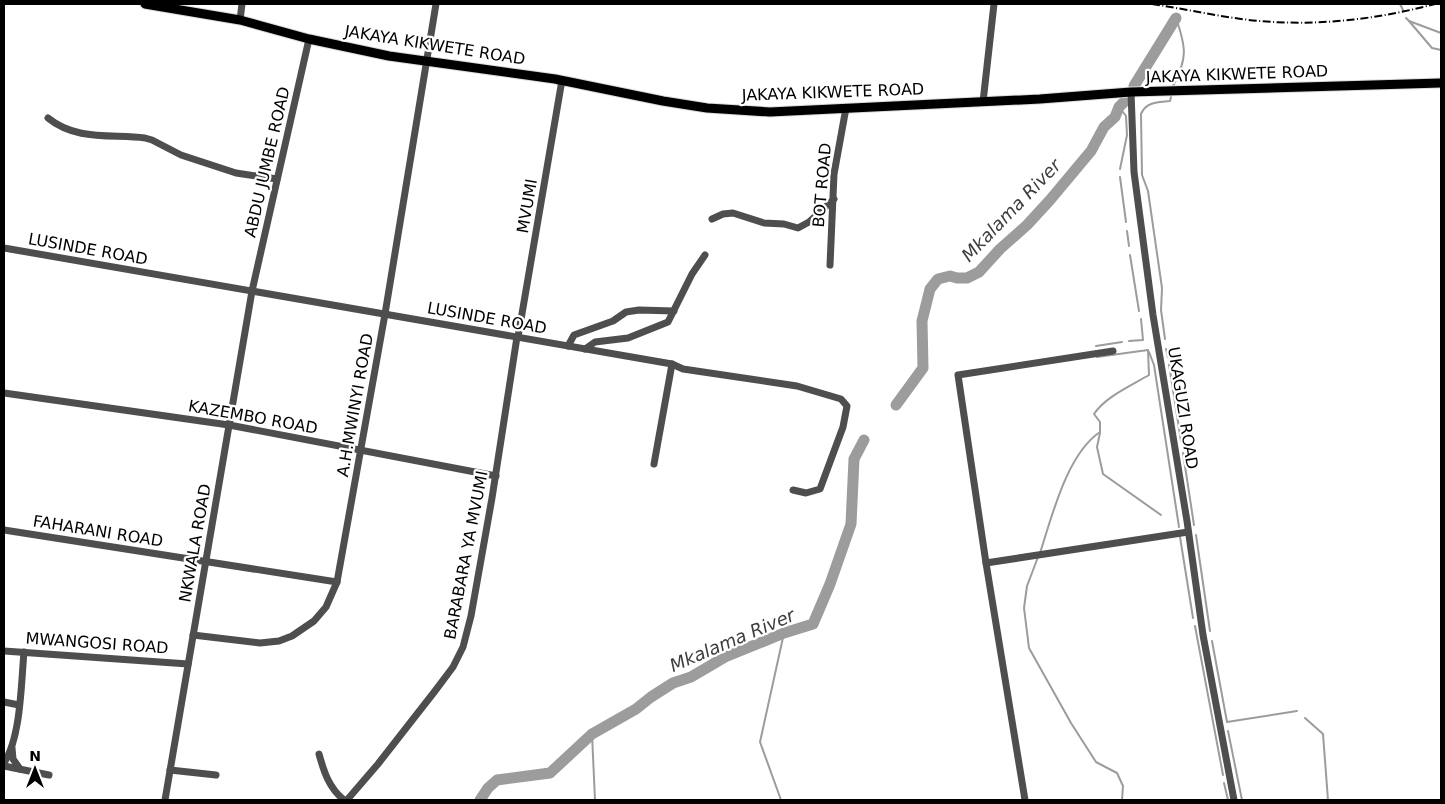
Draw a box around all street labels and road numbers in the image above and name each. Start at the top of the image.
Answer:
street label: JAKAYA KIKWETE ROAD [342,21,527,69]
street label: JAKAYA KIKWETE ROAD [1144,61,1329,87]
street label: JAKAYA KIKWETE ROAD [740,79,925,105]
street label: ABDU JUMBE ROAD [240,85,294,239]
street label: BOT ROAD [809,142,835,228]
street label: MVUMI [513,177,541,235]
street label: LUSINDE ROAD [27,229,149,269]
street label: LUSINDE ROAD [426,298,548,338]
street label: A.H.MWINYI ROAD [333,332,377,478]
street label: UKAGUZI ROAD [1164,345,1202,471]
street label: KAZEMBO ROAD [187,396,319,438]
street label: BARABARA YA MVUMI [440,469,492,641]
street label: NKWALA ROAD [175,482,215,604]
street label: FAHARANI ROAD [32,511,164,551]
street label: MWANGOSI ROAD [25,629,169,657]

